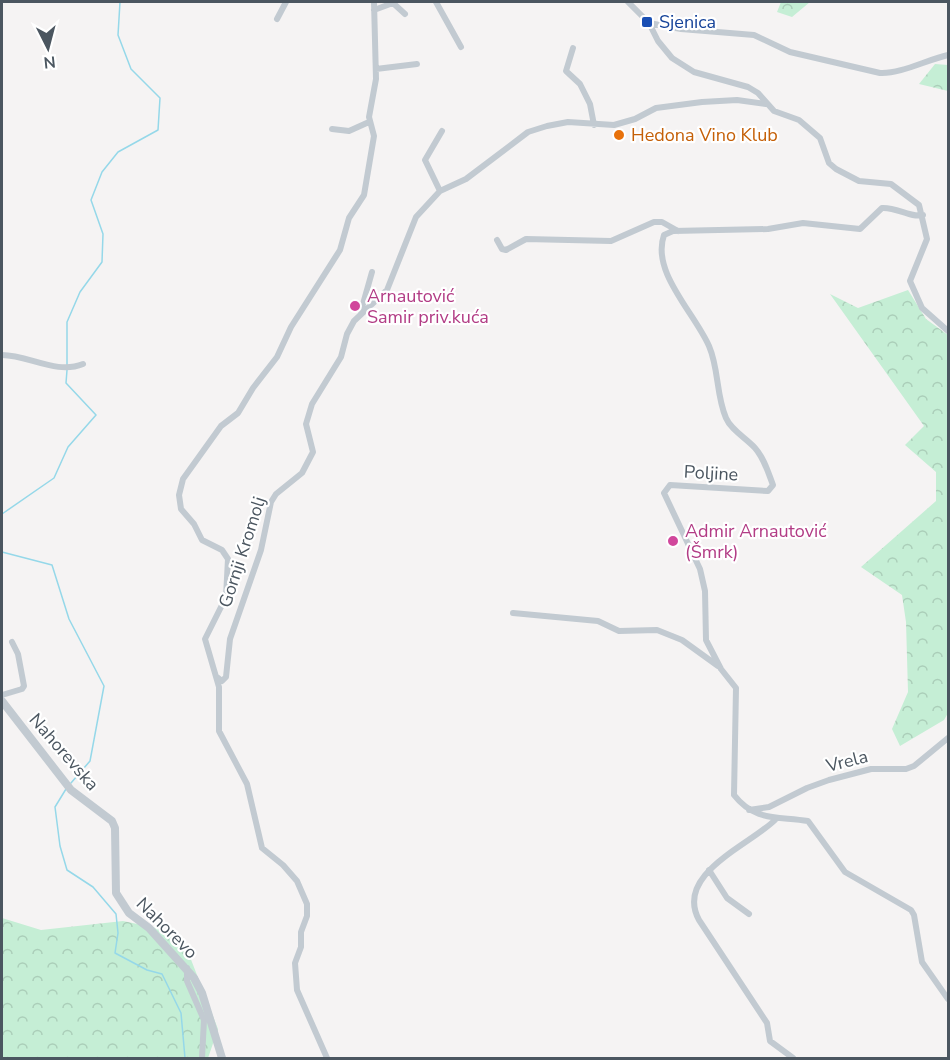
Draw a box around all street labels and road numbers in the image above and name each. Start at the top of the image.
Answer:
street label: Poljine [683,460,739,486]
street label: Gornji Kromolj [213,493,271,611]
street label: Nahorevska [24,708,104,796]
street label: Vrela [823,744,870,778]
street label: Nahorevo [131,892,203,964]

